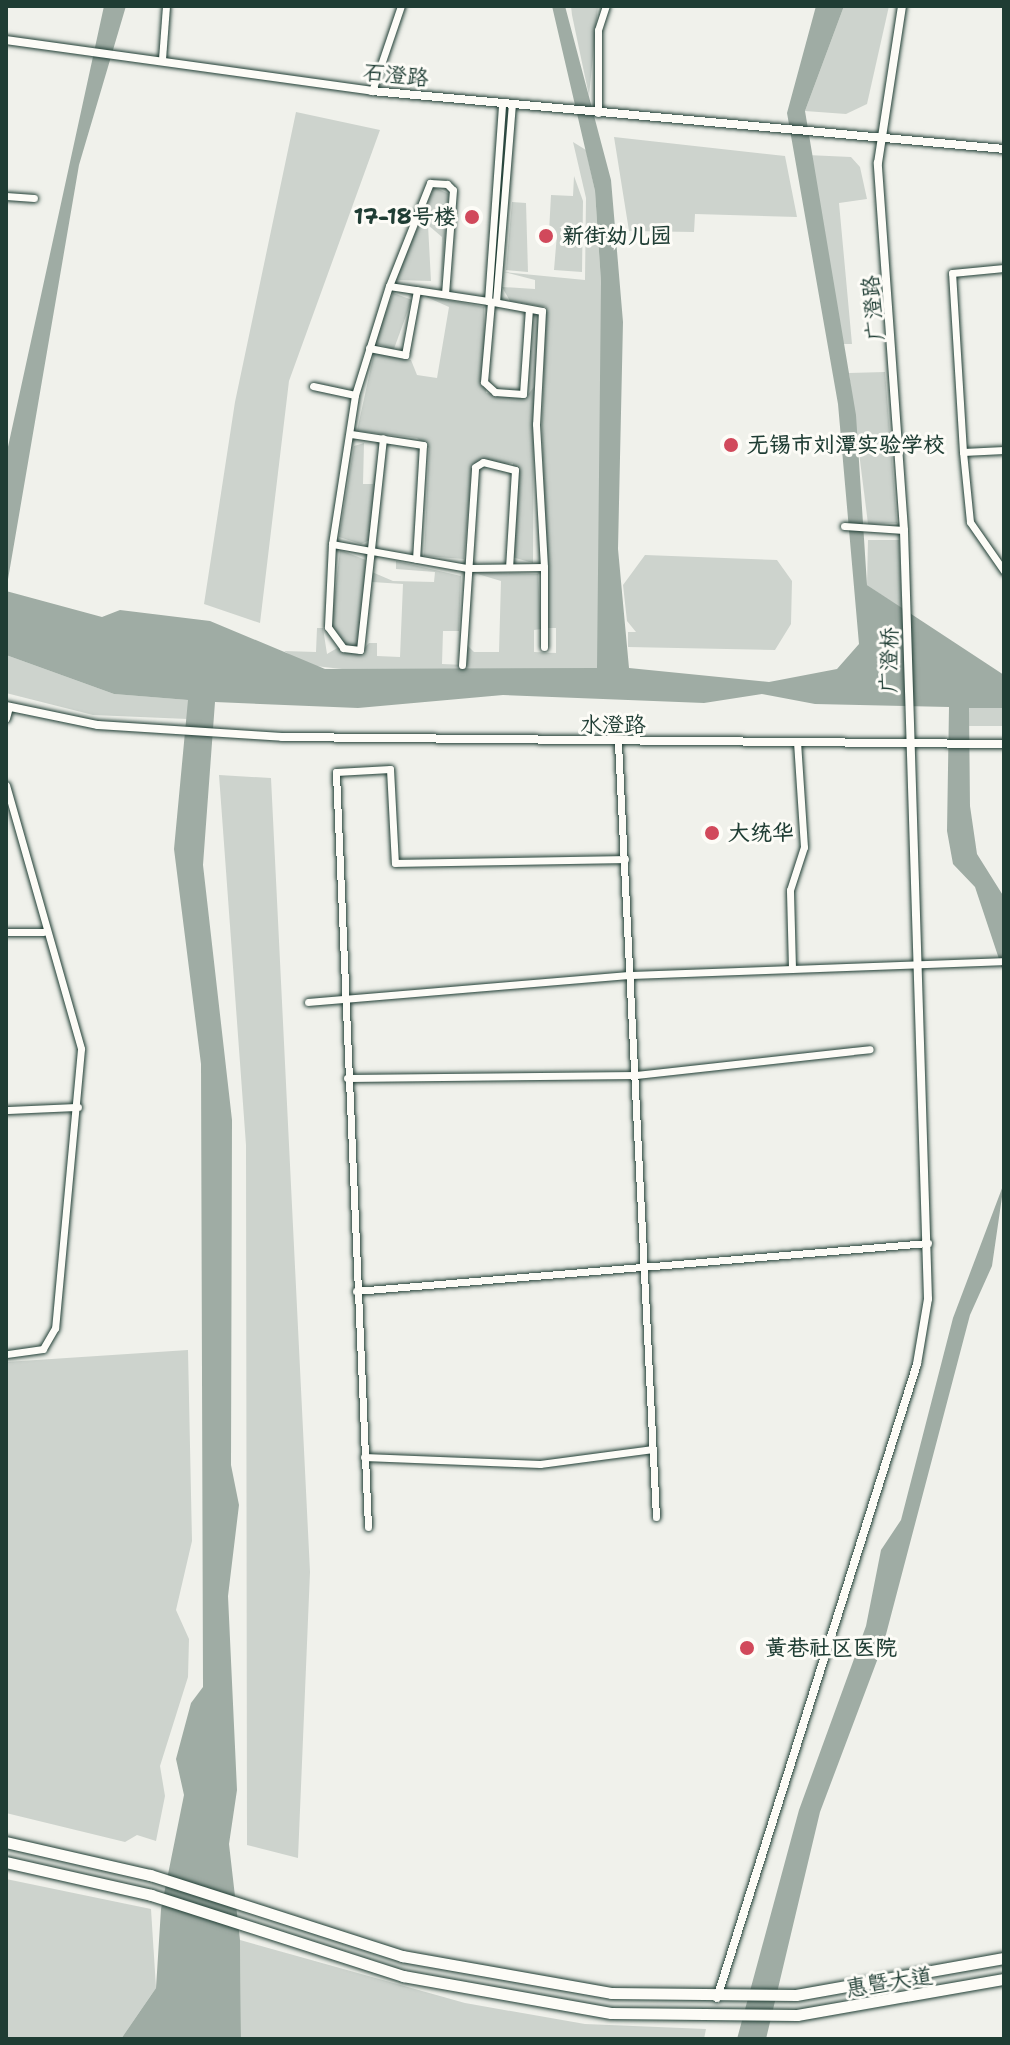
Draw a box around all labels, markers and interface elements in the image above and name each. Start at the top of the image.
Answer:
street label: 石澄路 [362,58,430,92]
place label: 17-18号楼 [353,204,456,230]
marker: 17-18号楼 [463,208,481,226]
place label: 新街幼儿园 [562,223,672,249]
marker: 新街幼儿园 [537,227,555,245]
street label: 广澄路 [857,274,889,342]
place label: 无锡市刘潭实验学校 [747,432,945,458]
marker: 无锡市刘潭实验学校 [722,436,740,454]
street label: 广澄桥 [875,627,903,693]
street label: 水澄路 [580,712,646,738]
place label: 大统华 [728,820,794,846]
marker: 大统华 [703,824,721,842]
place label: 黄巷社区医院 [765,1635,897,1661]
marker: 黄巷社区医院 [736,1637,758,1659]
street label: 惠暨大道 [843,1962,935,2002]

